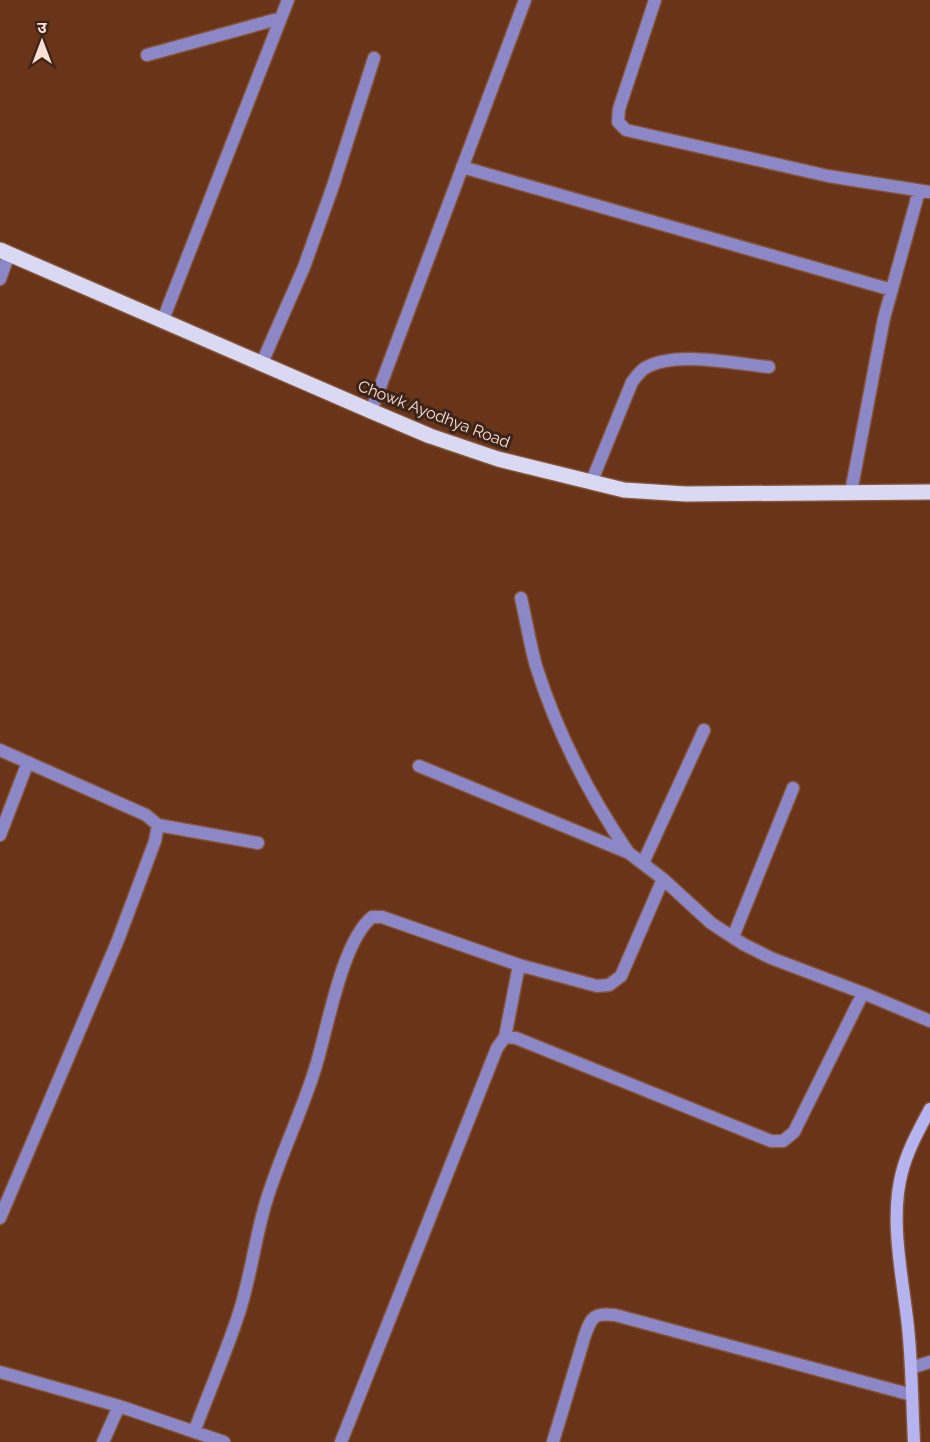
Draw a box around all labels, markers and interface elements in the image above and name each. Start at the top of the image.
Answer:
north arrow [12,12,72,72]
text: उ [37,18,47,37]
street label: Chowk Ayodhya Road [355,376,513,452]

